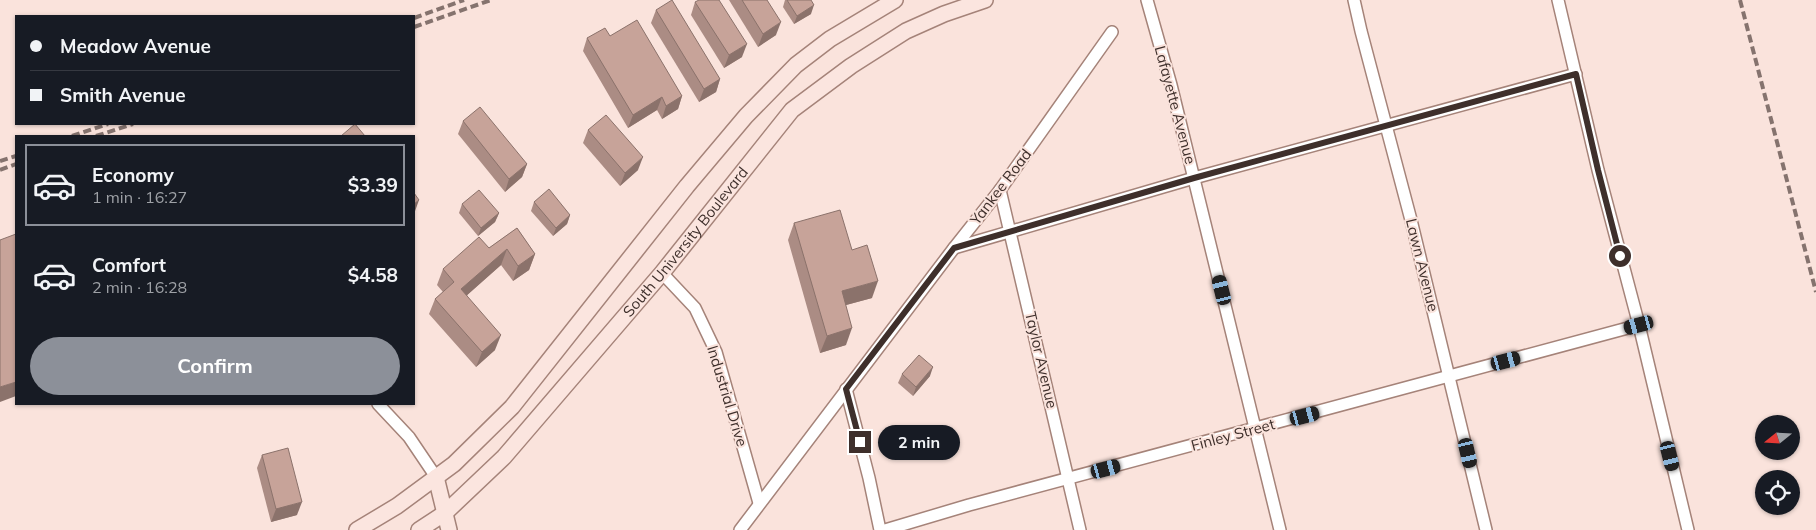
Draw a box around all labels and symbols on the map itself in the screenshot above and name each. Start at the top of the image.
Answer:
street label: Lafayette Avenue [1151,44,1200,166]
street label: Yankee Road [965,145,1035,229]
street label: South University Boulevard [619,163,752,321]
street label: Lawn Avenue [1402,216,1443,313]
route start [1609,245,1631,267]
car [1211,274,1232,306]
street label: Taylor Avenue [1021,310,1062,410]
car [1622,314,1655,336]
street label: Industrial Drive [703,343,752,449]
car [1489,350,1522,372]
car [1288,405,1321,427]
street label: Finley Street [1189,414,1277,455]
north arrow [1755,415,1800,460]
callout: 2 min [878,424,960,460]
route end [849,431,871,453]
car [1457,437,1478,469]
car [1659,440,1680,472]
car [1089,458,1122,480]

